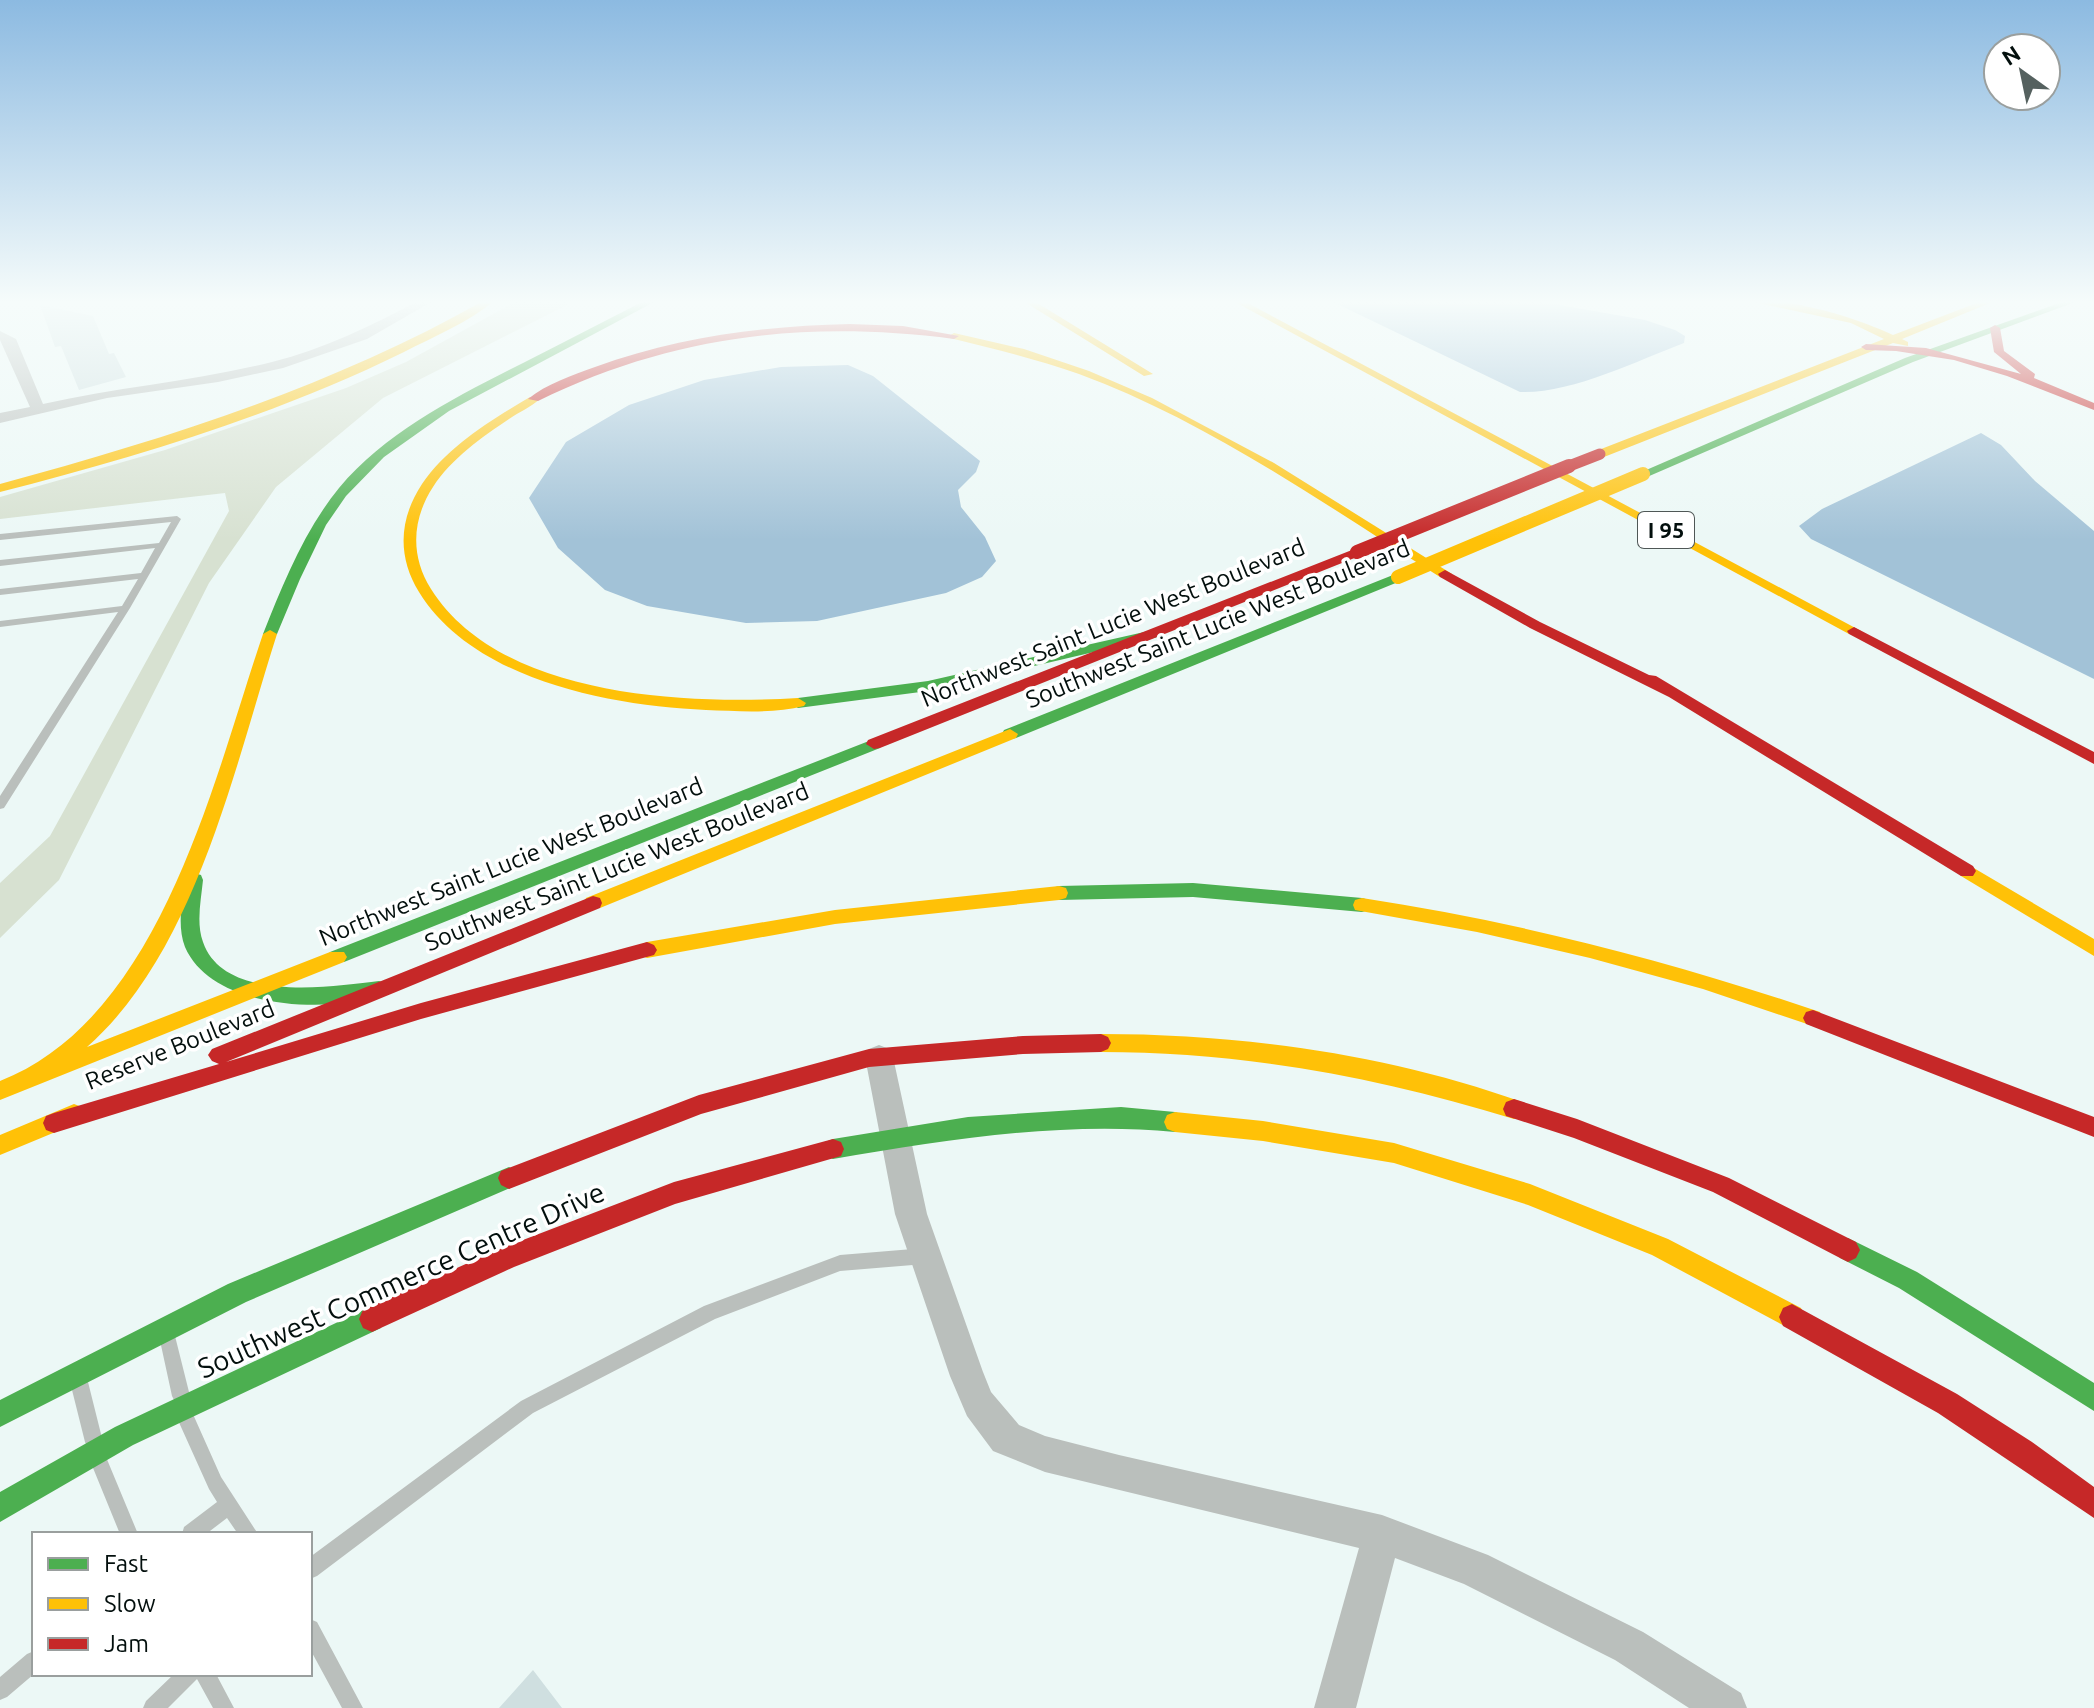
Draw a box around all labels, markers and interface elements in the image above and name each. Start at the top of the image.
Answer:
north arrow [1982,32,2062,112]
text: N [1997,40,2025,70]
road number: I 95 [1638,512,1694,548]
street label: Northwest Saint Lucie West Boulevard [917,533,1309,712]
street label: Southwest Saint Lucie West Boulevard [1022,534,1414,713]
street label: Northwest Saint Lucie West Boulevard [315,772,707,951]
street label: Southwest Saint Lucie West Boulevard [421,777,813,956]
street label: Reserve Boulevard [81,994,278,1095]
street label: Southwest Commerce Centre Drive [193,1176,609,1384]
legend [32,1532,312,1676]
text: Fast [104,1550,148,1577]
text: Slow [104,1590,156,1617]
text: Jam [104,1630,149,1657]

